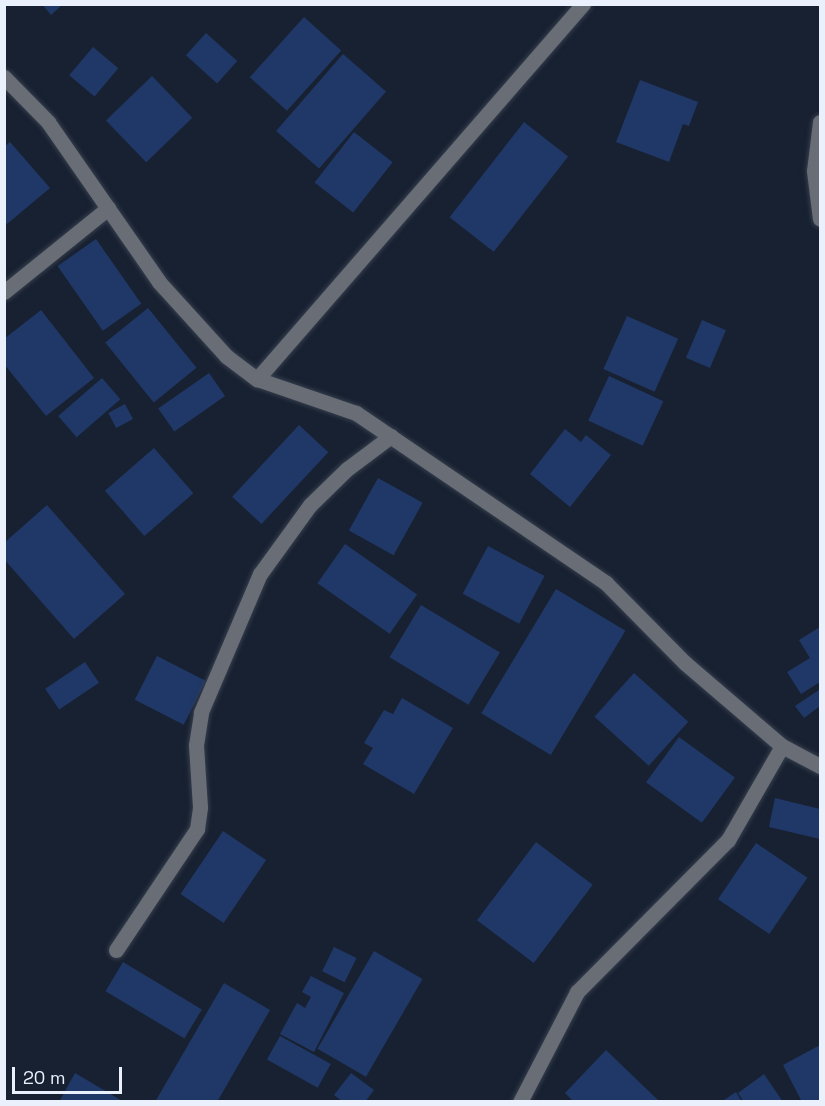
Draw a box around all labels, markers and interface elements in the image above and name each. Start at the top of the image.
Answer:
scale bar [15,1055,124,1093]
text: 20 m [23,1066,66,1089]

